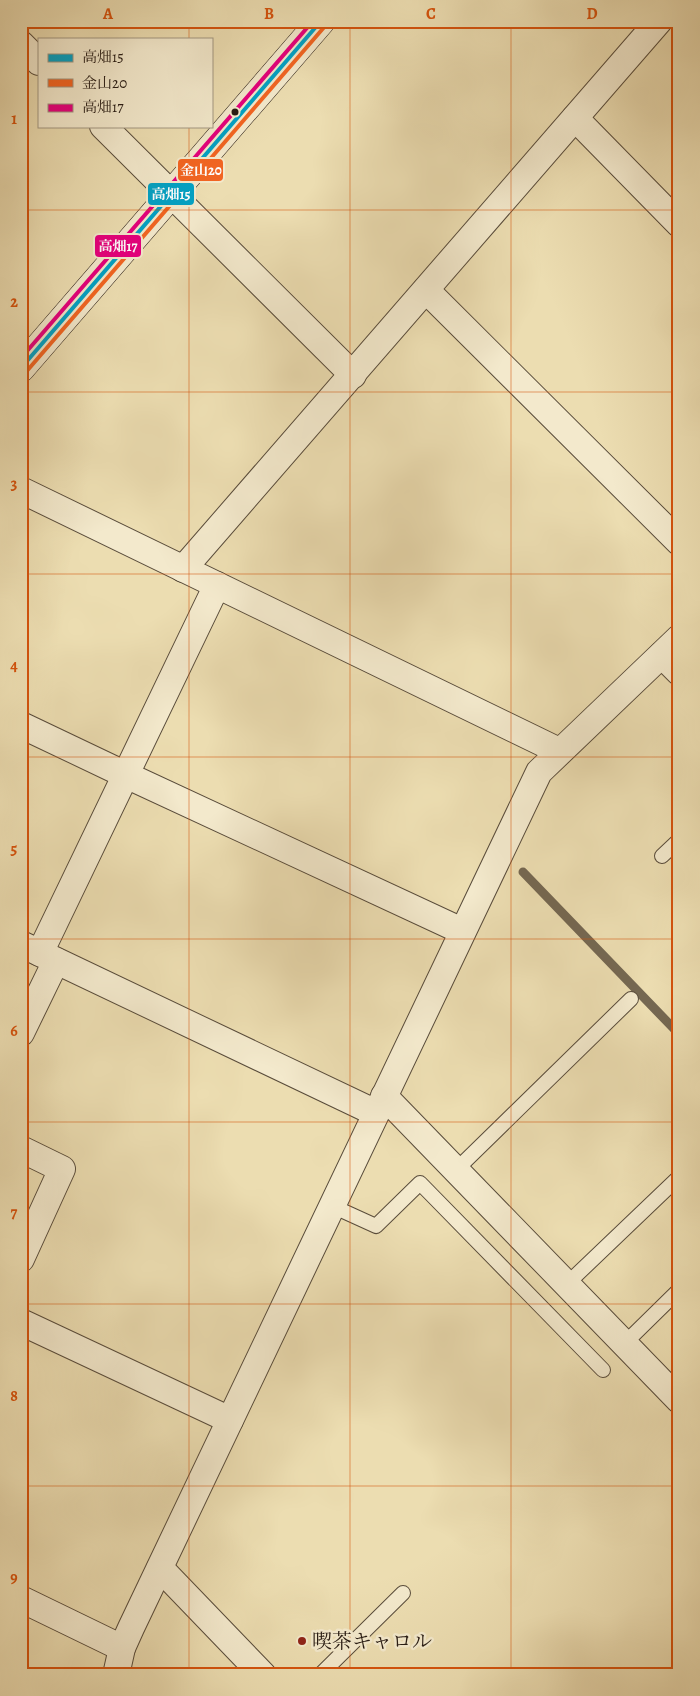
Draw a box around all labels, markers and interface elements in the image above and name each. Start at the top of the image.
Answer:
text: A [102,3,114,25]
text: B [264,3,274,25]
text: C [426,3,436,25]
text: D [586,3,598,25]
legend [38,38,212,128]
text: 高畑15 [82,47,124,67]
text: 金山20 [82,73,127,93]
text: 高畑17 [82,97,124,117]
unlabelled marker [230,107,240,117]
text: 1 [11,108,17,130]
line badge: 金山20 [177,158,224,182]
text: 金山20 [180,161,222,180]
line badge: 高畑15 [147,182,195,206]
text: 高畑15 [152,185,191,204]
line badge: 高畑17 [94,234,142,258]
text: 高畑17 [99,237,138,256]
text: 2 [10,291,18,313]
text: 3 [11,473,18,495]
text: 4 [10,655,18,677]
text: 5 [11,838,18,860]
text: 6 [10,1020,18,1042]
text: 7 [11,1202,18,1224]
text: 8 [10,1385,18,1407]
text: 9 [10,1567,18,1589]
place label: 喫茶キャロル [312,1628,432,1655]
marker: 喫茶キャロル [296,1635,308,1647]

